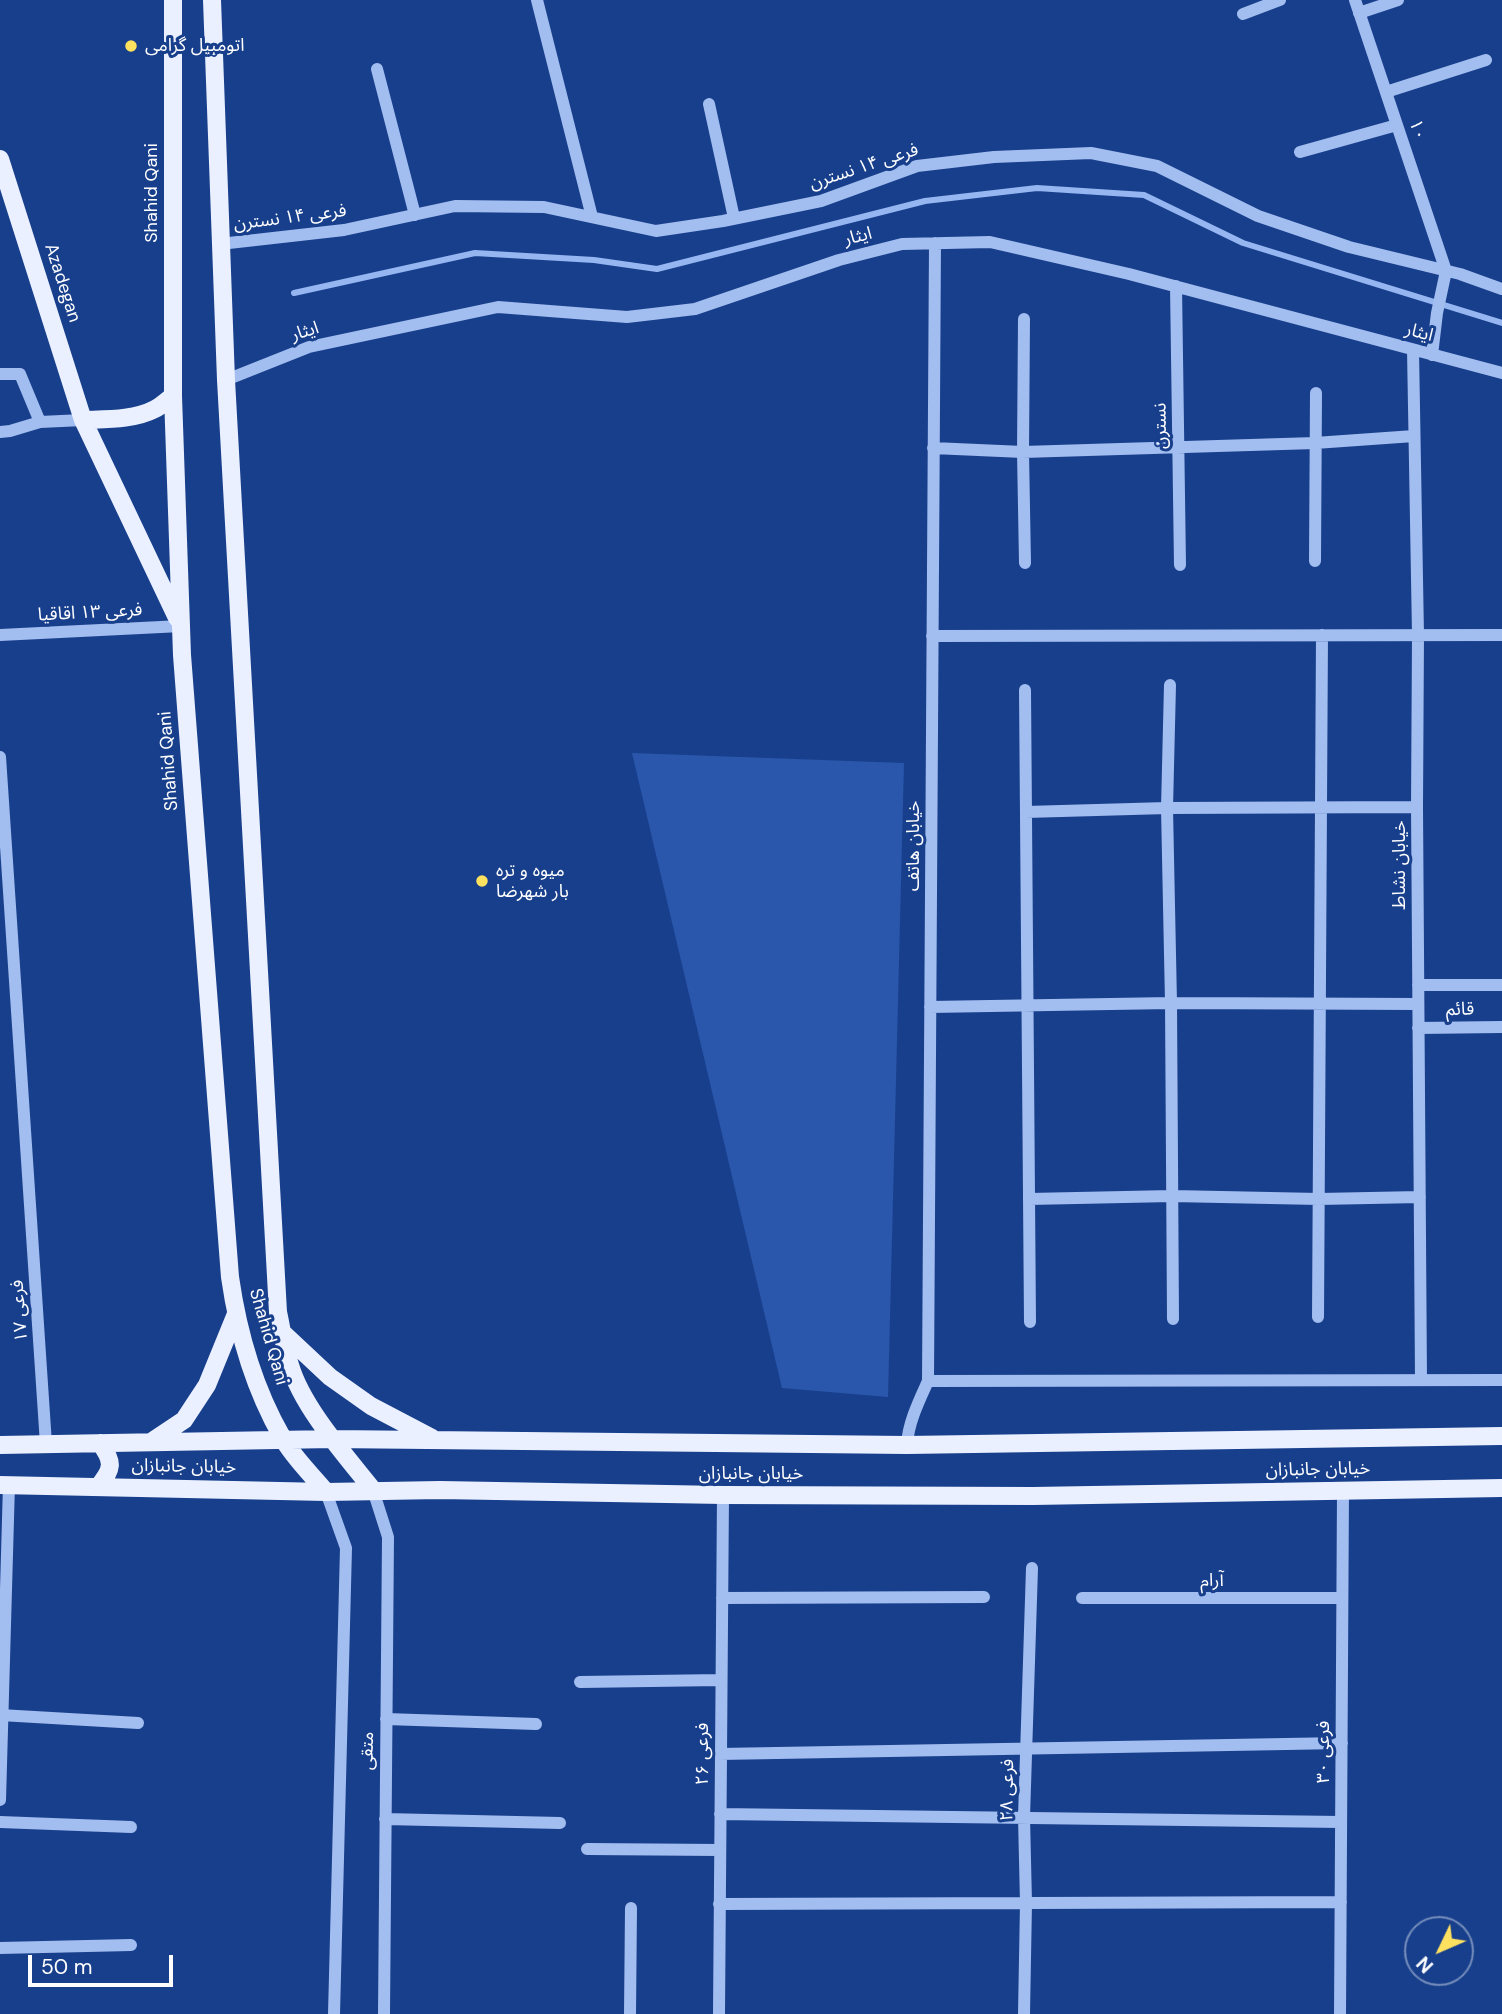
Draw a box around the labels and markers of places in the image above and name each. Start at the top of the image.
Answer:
place label: اتومبیل گرامی [145,35,245,57]
marker: اتومبیل گرامی [123,38,139,54]
place label: میوه و تره بار شهرضا [496,860,569,903]
marker: میوه و تره بار شهرضا [474,873,490,889]

